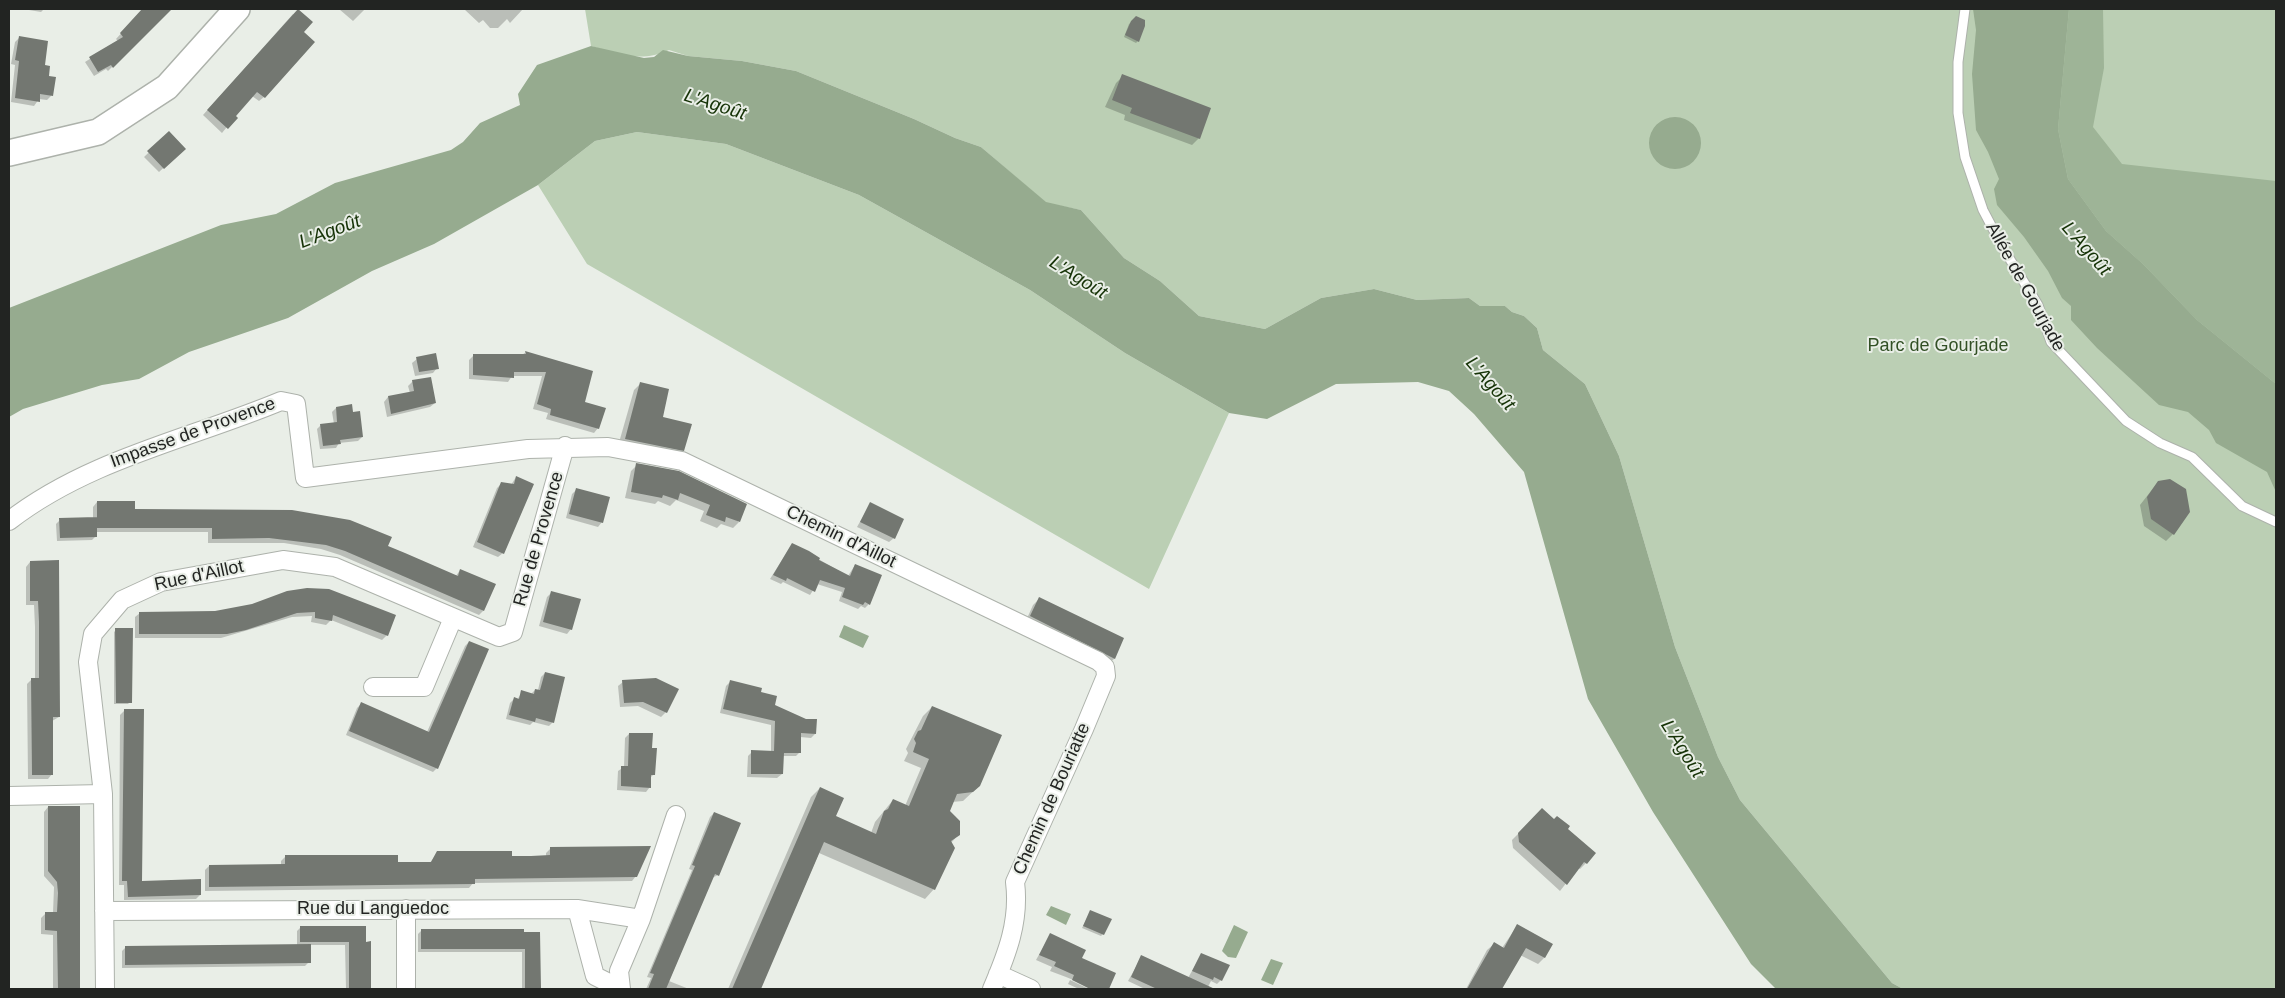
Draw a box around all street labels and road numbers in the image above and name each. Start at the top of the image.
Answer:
street label: Allée de Gourjade [1981,219,2069,355]
street label: Impasse de Provence [108,393,278,473]
street label: Rue de Provence [509,469,569,609]
street label: Chemin d'Aillot [783,501,899,573]
street label: Rue d'Aillot [153,556,245,596]
street label: Chemin de Bouriatte [1009,720,1095,878]
street label: Rue du Languedoc [297,898,449,920]

